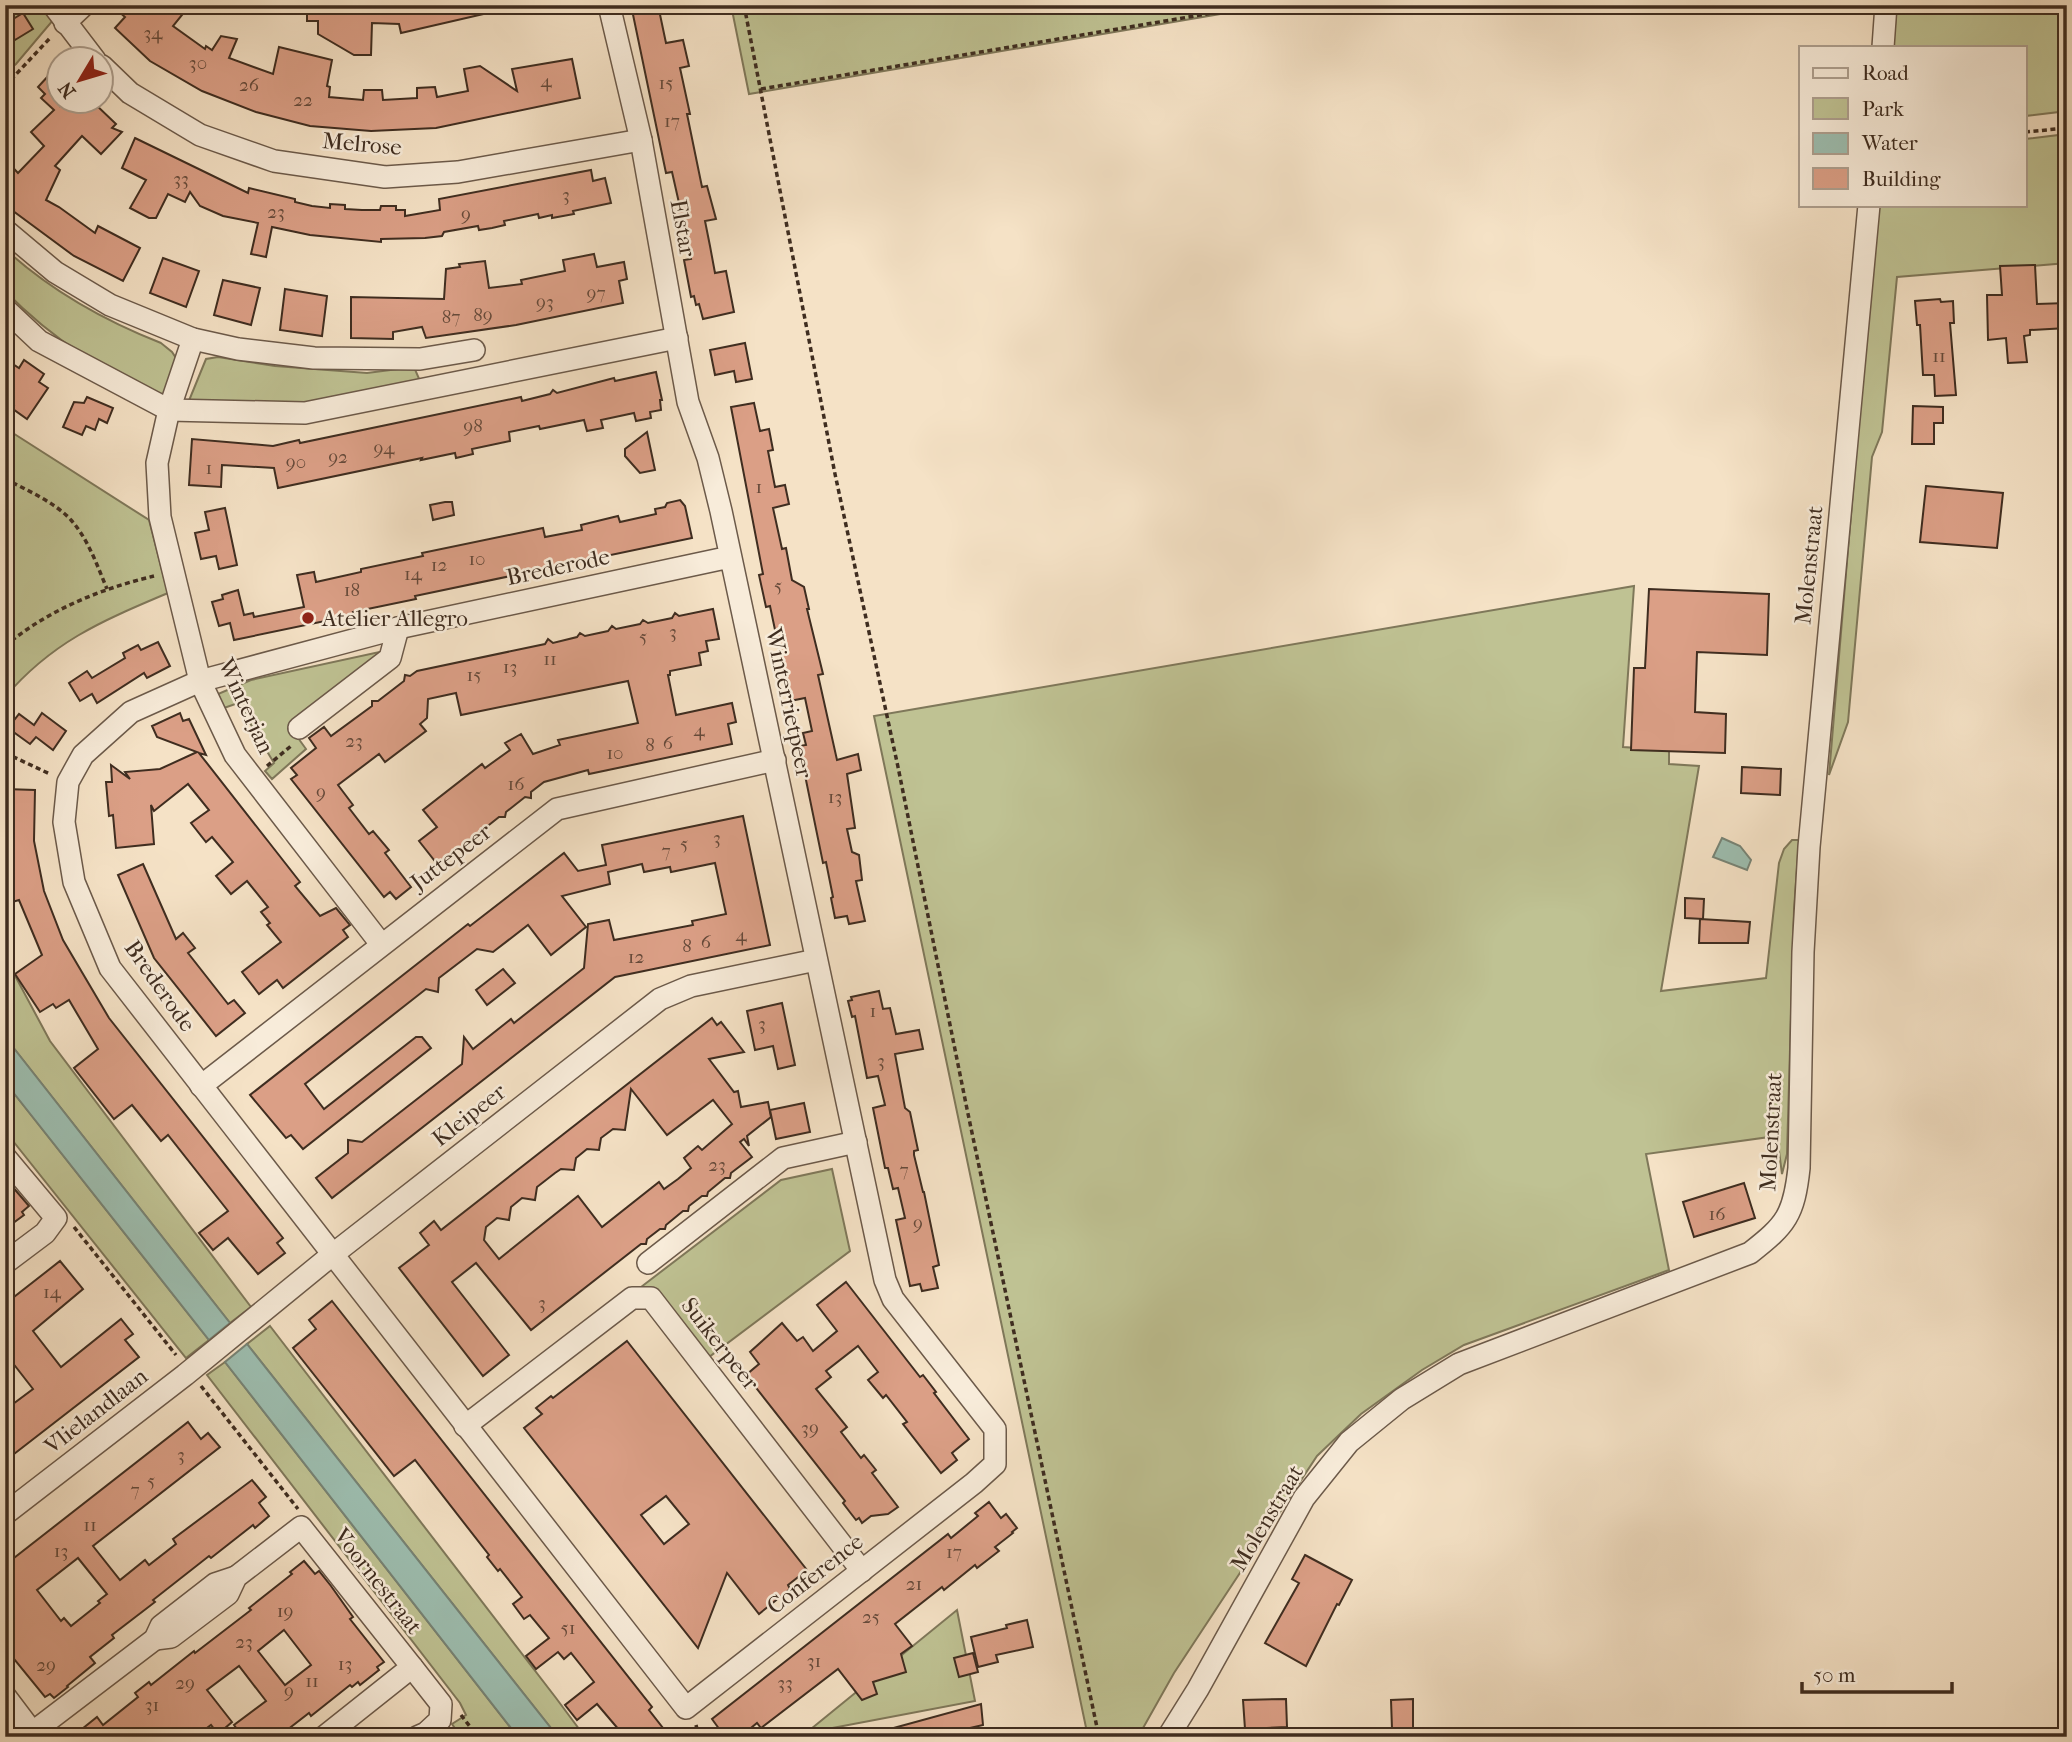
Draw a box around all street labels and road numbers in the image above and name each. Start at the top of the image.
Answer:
street label: Melrose [321,127,403,161]
street label: Elstar [665,197,701,259]
street label: Molenstraat [1789,504,1829,626]
street label: Brederode [504,543,612,591]
street label: Winterrietpeer [760,624,818,781]
street label: Winterjan [212,653,280,759]
street label: Juttepeer [404,818,497,897]
street label: Brederode [119,935,201,1037]
street label: Molenstraat [1754,1072,1788,1192]
street label: Kleipeer [427,1078,511,1152]
street label: Suikerpeer [676,1292,765,1396]
street label: Vlielandlaan [38,1362,153,1460]
street label: Molenstraat [1225,1460,1309,1576]
street label: Voornestraat [328,1522,428,1639]
street label: Conference [761,1528,869,1620]

